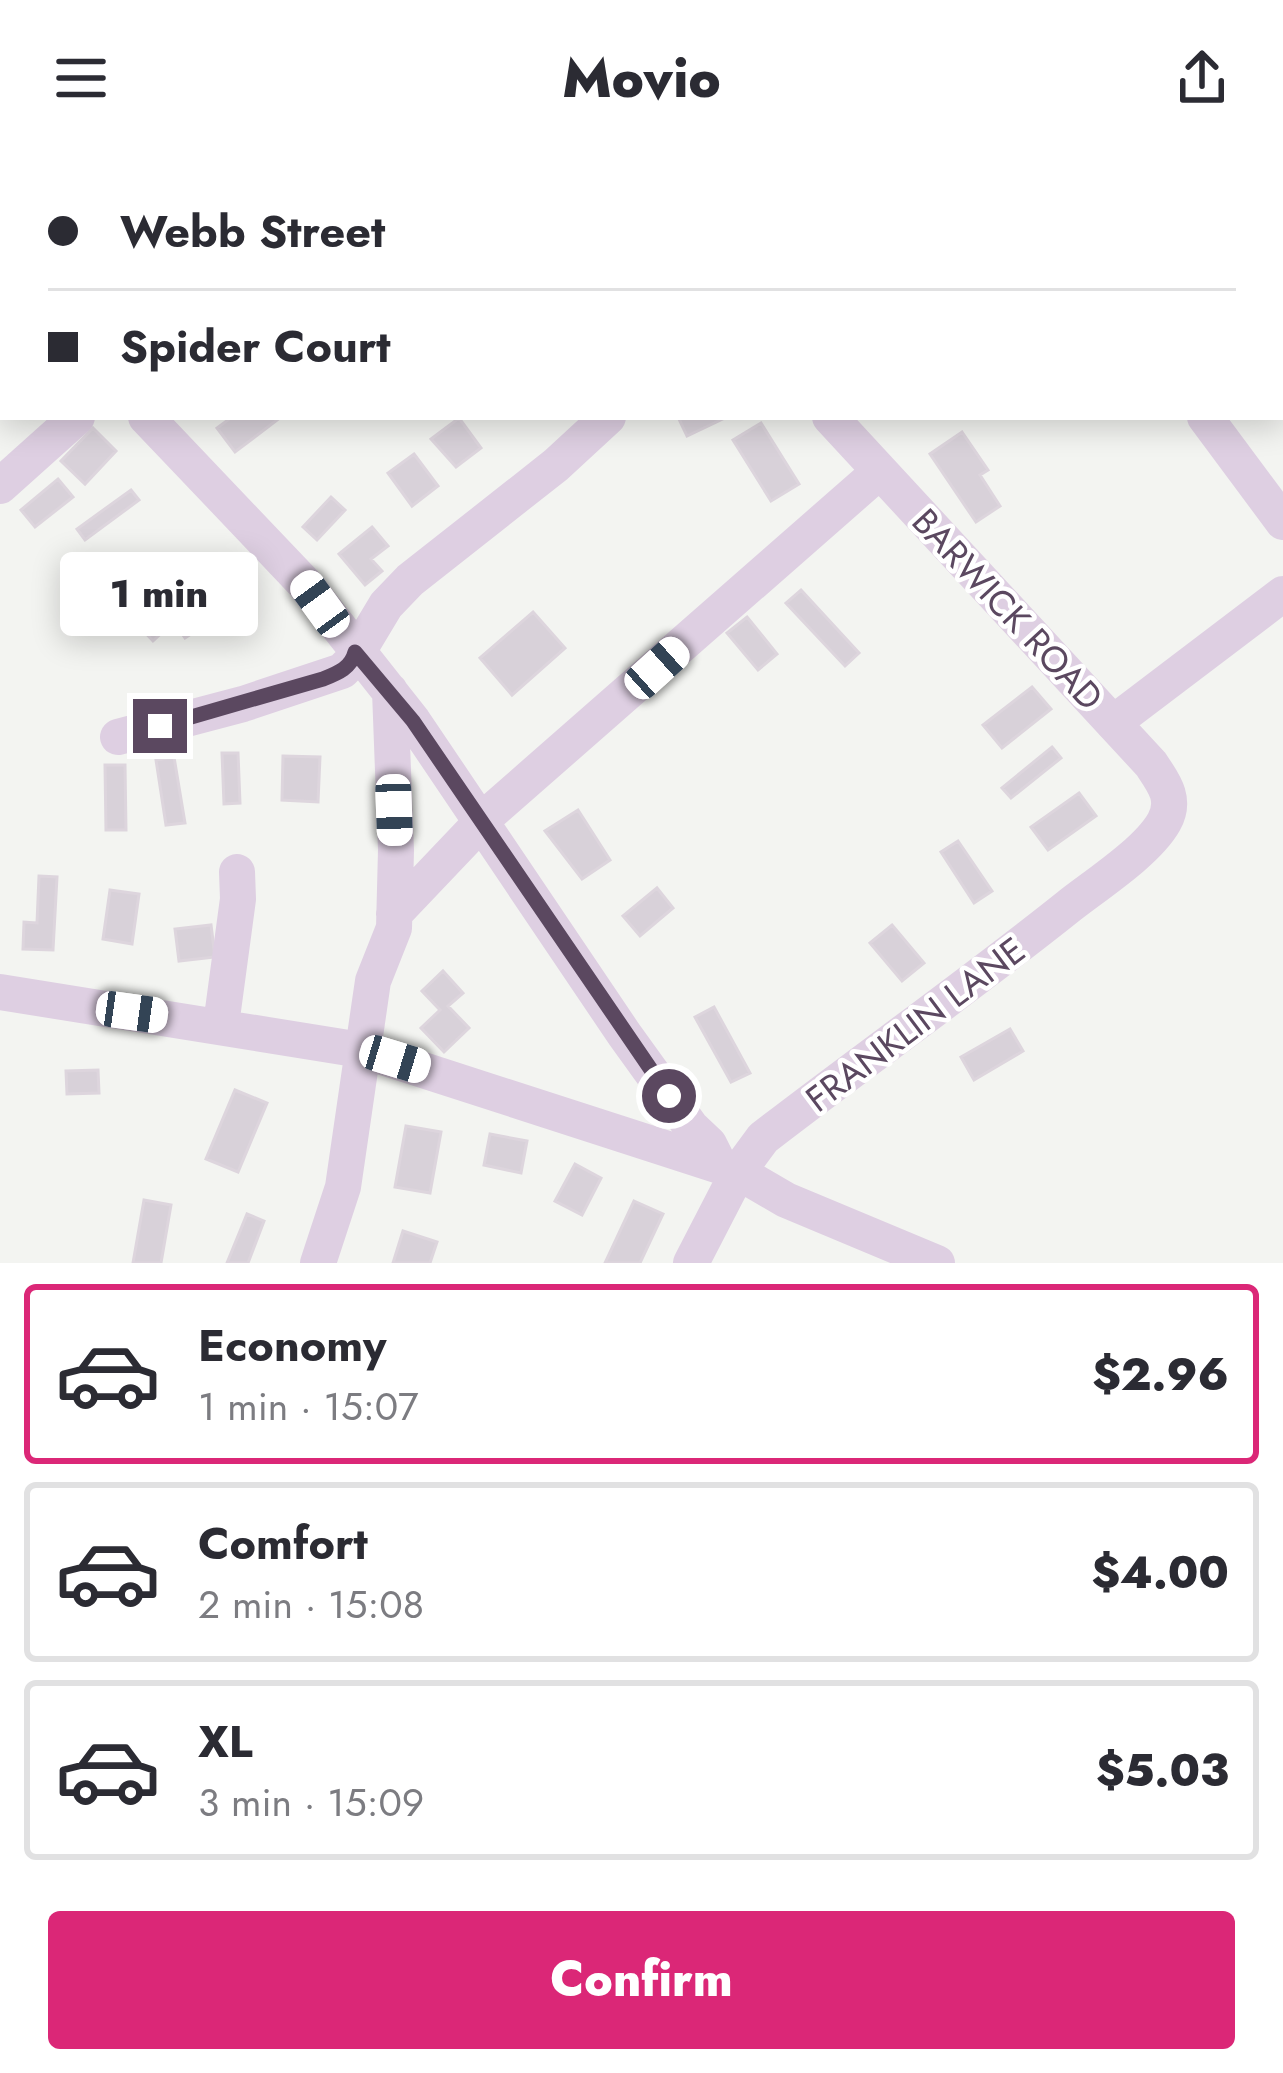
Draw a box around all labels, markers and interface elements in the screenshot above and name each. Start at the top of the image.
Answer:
text: Movio [562,39,721,117]
icon: menu [48,45,114,111]
icon: share [1169,45,1235,111]
text: Webb Street [120,199,385,264]
text: Spider Court [120,314,391,379]
street label: BARWICK ROAD [900,496,1116,722]
callout: 1 min [61,552,259,636]
car [284,564,356,644]
text: 1 min [110,565,208,622]
car [618,631,696,705]
route end [133,699,187,753]
car [375,773,413,847]
street label: FRANKLIN LANE [794,924,1036,1124]
car [94,989,170,1035]
car [355,1031,435,1087]
route start [642,1069,696,1123]
text: Economy [198,1313,386,1378]
icon: car [54,1320,162,1428]
text: $2.96 [1092,1342,1229,1407]
text: 1 min · 15:07 [198,1378,419,1435]
text: Comfort [198,1511,368,1576]
icon: car [54,1518,162,1626]
text: $4.00 [1091,1540,1229,1605]
text: 2 min · 15:08 [198,1576,424,1633]
text: XL [198,1709,253,1774]
icon: car [54,1716,162,1824]
text: $5.03 [1096,1738,1229,1803]
text: 3 min · 15:09 [198,1774,424,1831]
button: Confirm [48,1911,1235,2049]

